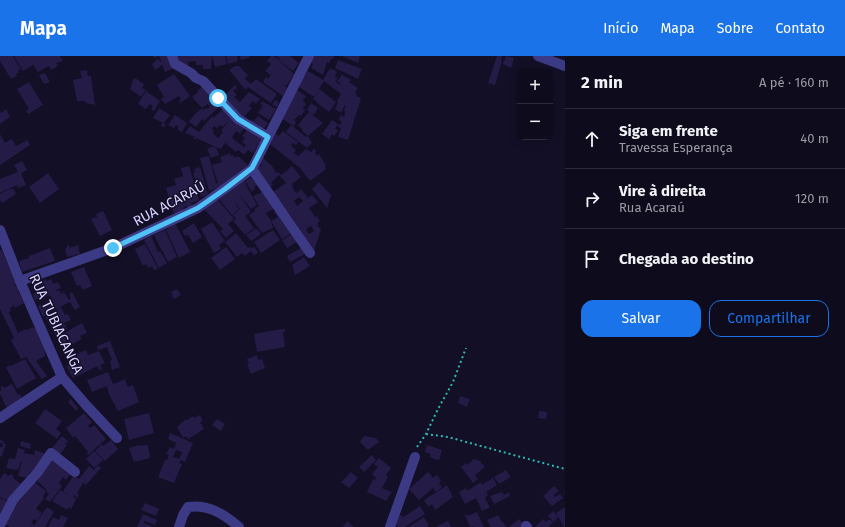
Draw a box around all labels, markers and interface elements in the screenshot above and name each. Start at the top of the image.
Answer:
text: Mapa [20,17,67,40]
text: Início [603,20,638,37]
text: Mapa [660,20,695,37]
text: Sobre [717,20,753,37]
text: Contato [775,20,825,37]
map controls [517,68,553,140]
button: + [517,68,553,104]
text: 2 min [581,72,623,93]
text: A pé · 160 m [759,75,829,90]
route start [209,89,227,107]
button: − [517,104,553,140]
text: Siga em frente [619,122,718,140]
icon: ahead [581,128,603,150]
text: 40 m [800,131,829,146]
text: Travessa Esperança [619,140,733,155]
street label: RUA ACARAÚ [130,177,208,230]
text: Vire à direita [619,182,706,200]
icon: right [581,188,603,210]
text: 120 m [795,191,829,206]
text: Rua Acaraú [619,200,685,215]
route end [104,239,122,257]
icon: arrive [581,248,603,270]
text: Chegada ao destino [619,250,754,268]
street label: RUA TUBIACANGA [25,271,87,377]
button: Salvar [581,300,701,337]
button: Compartilhar [709,300,829,337]

